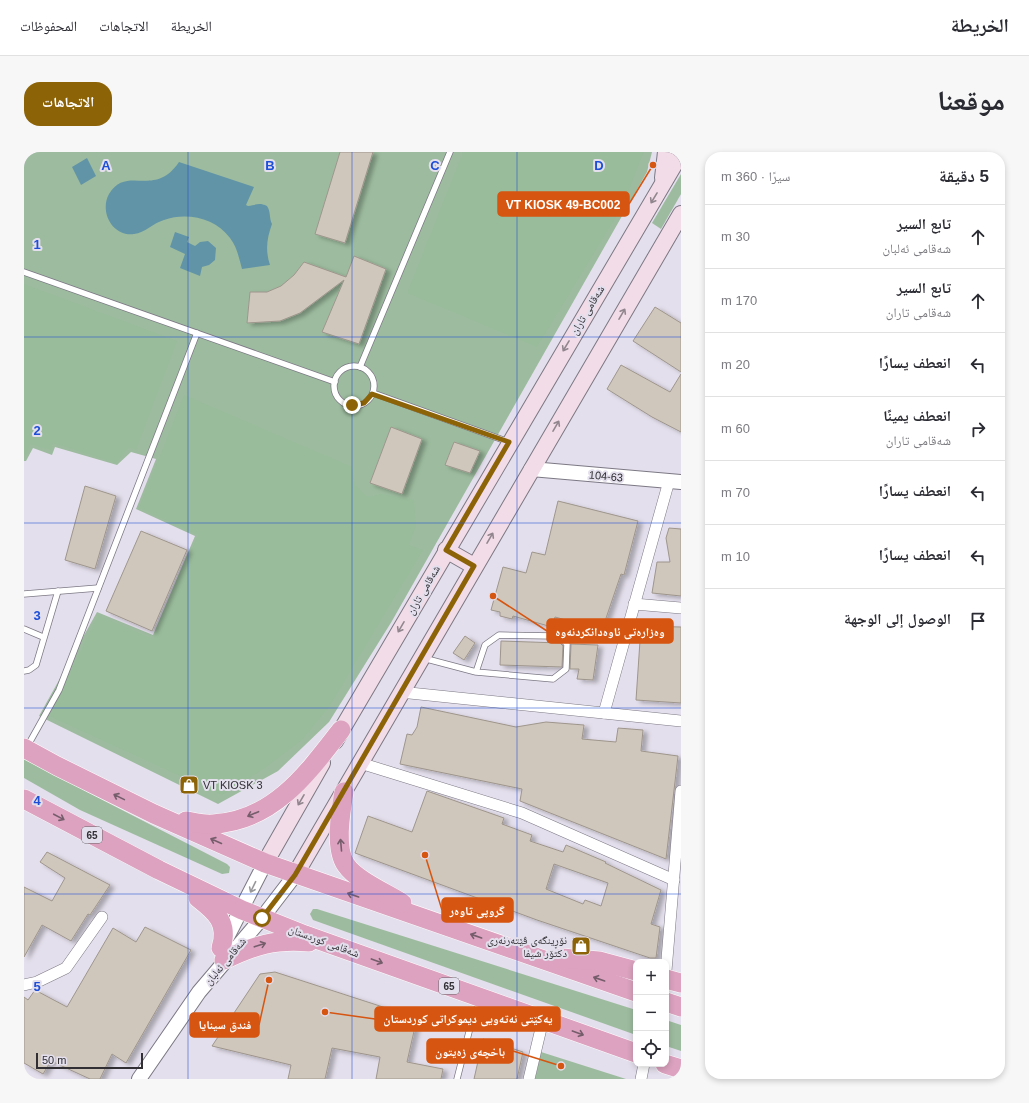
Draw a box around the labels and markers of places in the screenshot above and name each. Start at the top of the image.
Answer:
callout: VT KIOSK 49-BC002 [498,192,629,216]
callout: وەزارەتی ئاوەدانکردنەوە [547,619,673,643]
shop icon: VT KIOSK 3 [178,774,200,796]
place label: VT KIOSK 3 [203,779,263,791]
callout: گروپی تاوەر [442,898,513,922]
place label: نۆڕینگەی ڤێتەرنەری دکتۆر شیفا [487,934,567,959]
shop icon: نۆڕینگەی ڤێتەرنەری دکتۆر شیفا [570,935,592,957]
callout: یه‌كێتی نه‌ته‌ویی دیموكراتی كوردستان [375,1007,560,1031]
callout: فندق سينايا [190,1013,259,1037]
callout: باخچەی زەیتون [427,1039,513,1063]

